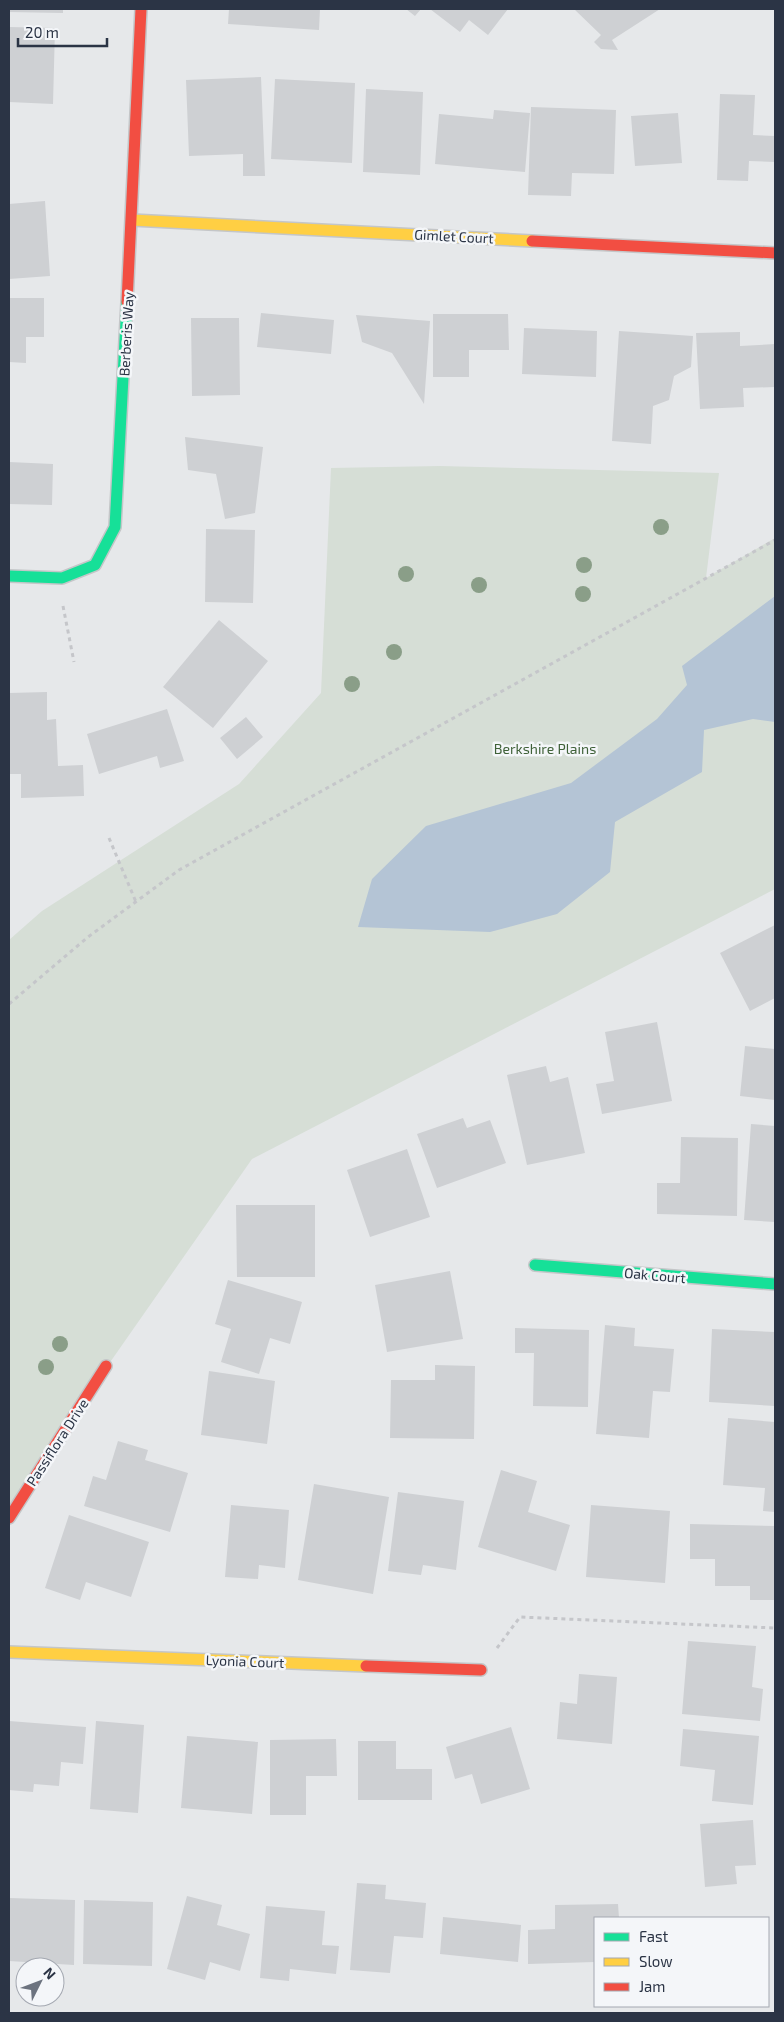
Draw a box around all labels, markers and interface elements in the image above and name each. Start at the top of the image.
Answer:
scale bar [18,15,106,47]
text: 20 m [25,23,59,41]
street label: Gimlet Court [414,225,494,247]
street label: Berberis Way [115,291,137,377]
park label: Berkshire Plains [494,740,596,757]
street label: Oak Court [623,1264,687,1286]
street label: Passiflora Drive [22,1395,92,1489]
street label: Lyonia Court [205,1651,285,1671]
legend [594,1917,769,2007]
text: Fast [639,1927,669,1945]
text: Slow [639,1952,673,1970]
north arrow [15,1957,65,2007]
text: N [40,1964,60,1982]
text: Jam [639,1977,665,1995]

